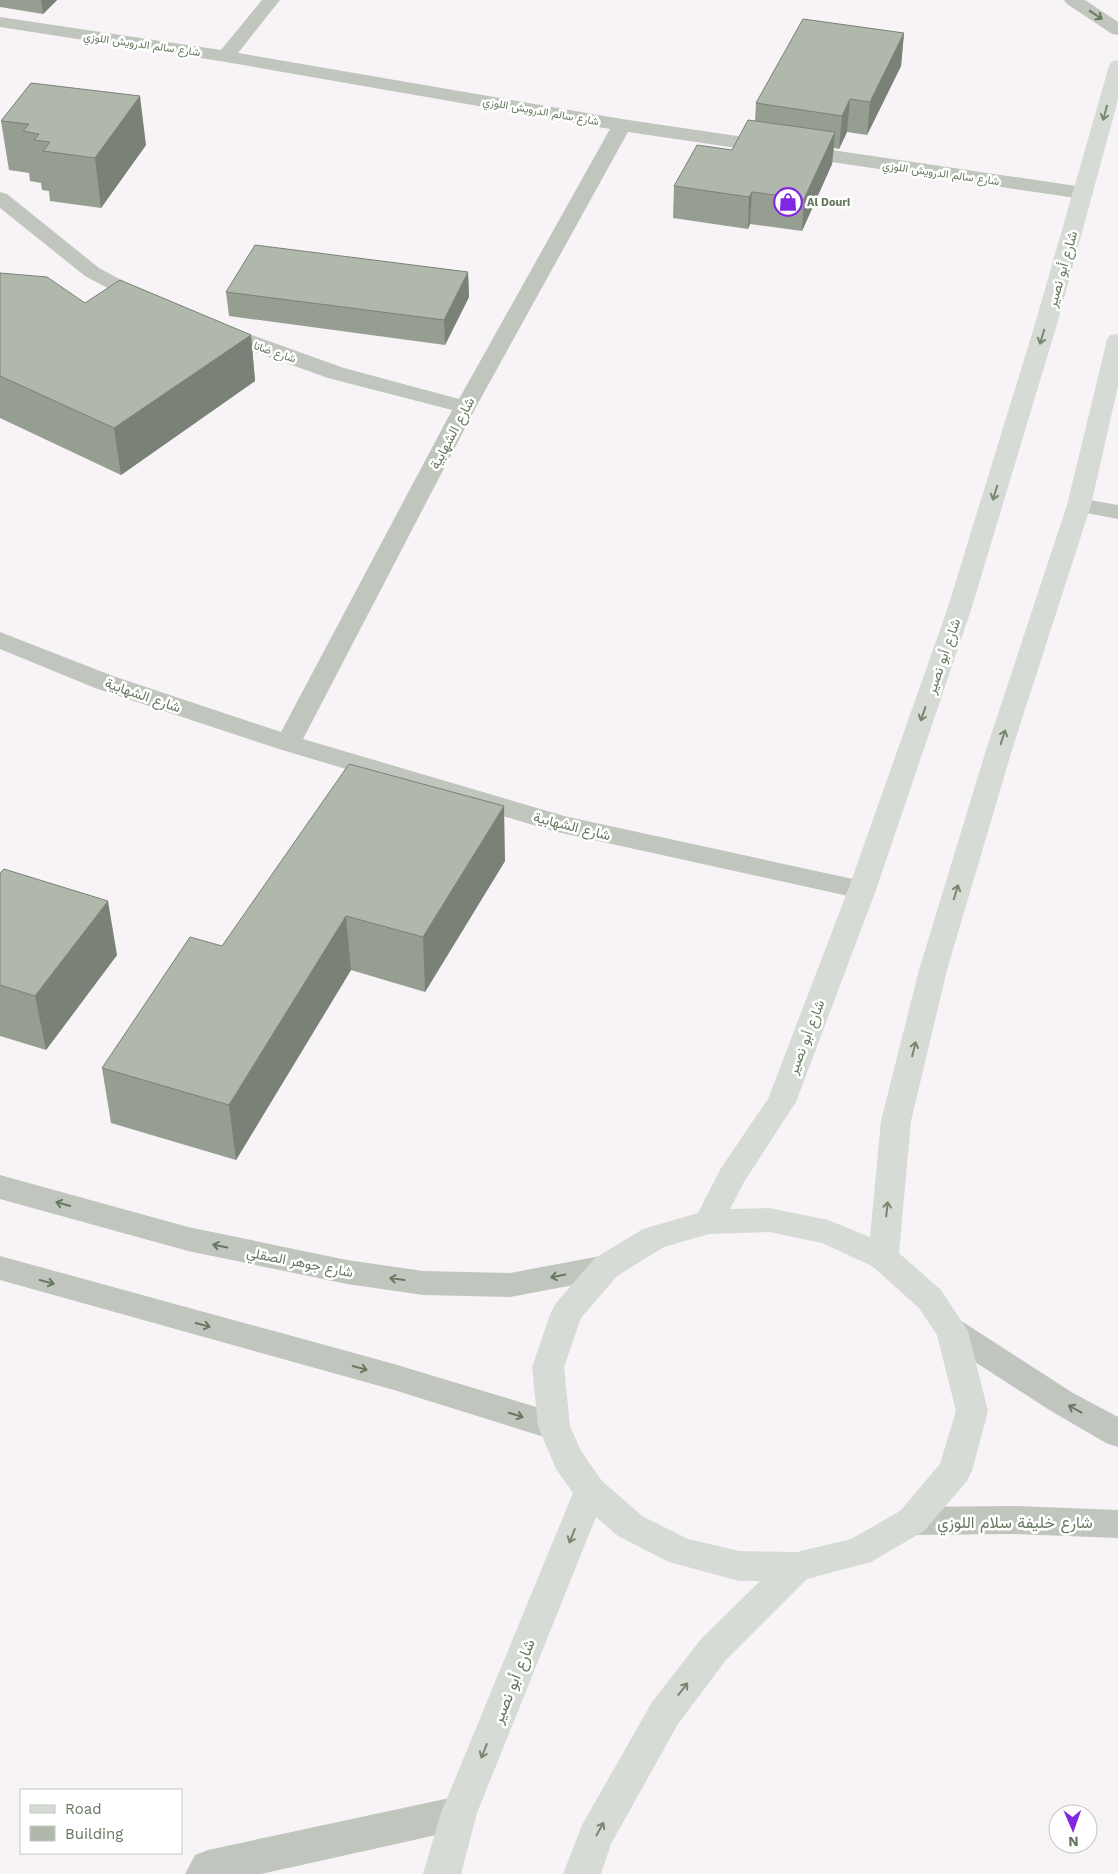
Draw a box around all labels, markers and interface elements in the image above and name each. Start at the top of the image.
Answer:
one-way arrow [1088,10,1102,20]
street label: شارع سالم الدرويش اللوزي [82,30,201,62]
street label: شارع سالم الدرويش اللوزي [481,95,600,131]
one-way arrow [1100,105,1109,121]
street label: شارع سالم الدرويش اللوزي [881,159,1000,191]
shop icon: Al Douri [773,187,803,217]
place label: Al Douri [807,196,850,209]
street label: شارع أبو نصير [1043,229,1083,311]
one-way arrow [1037,329,1047,345]
street label: شارع ضانا [252,339,298,367]
street label: شارع الشهابية [426,394,480,473]
one-way arrow [989,484,999,500]
street label: شارع أبو نصير [922,616,966,698]
street label: شارع الشهابية [102,675,183,718]
one-way arrow [918,705,927,721]
one-way arrow [999,729,1009,745]
street label: شارع الشهابية [531,809,612,846]
one-way arrow [952,884,962,900]
street label: شارع أبو نصير [784,998,830,1078]
one-way arrow [910,1041,919,1057]
one-way arrow [56,1199,72,1209]
one-way arrow [883,1201,892,1217]
one-way arrow [213,1241,229,1250]
street label: شارع جوهر الصقلي [245,1244,355,1284]
one-way arrow [551,1271,567,1281]
one-way arrow [389,1274,405,1284]
one-way arrow [38,1278,54,1287]
one-way arrow [195,1321,211,1330]
one-way arrow [352,1364,368,1373]
one-way arrow [1068,1404,1083,1414]
one-way arrow [507,1410,523,1420]
street label: شارع خليفة سلام اللوزي [937,1513,1093,1536]
one-way arrow [566,1528,576,1543]
street label: شارع أبو نصير [488,1636,541,1728]
one-way arrow [678,1682,688,1696]
one-way arrow [479,1744,488,1759]
legend [20,1789,182,1854]
text: Road [65,1800,102,1818]
north arrow [1048,1804,1098,1854]
one-way arrow [595,1821,605,1836]
text: Building [65,1825,123,1843]
text: N [1068,1834,1079,1850]

